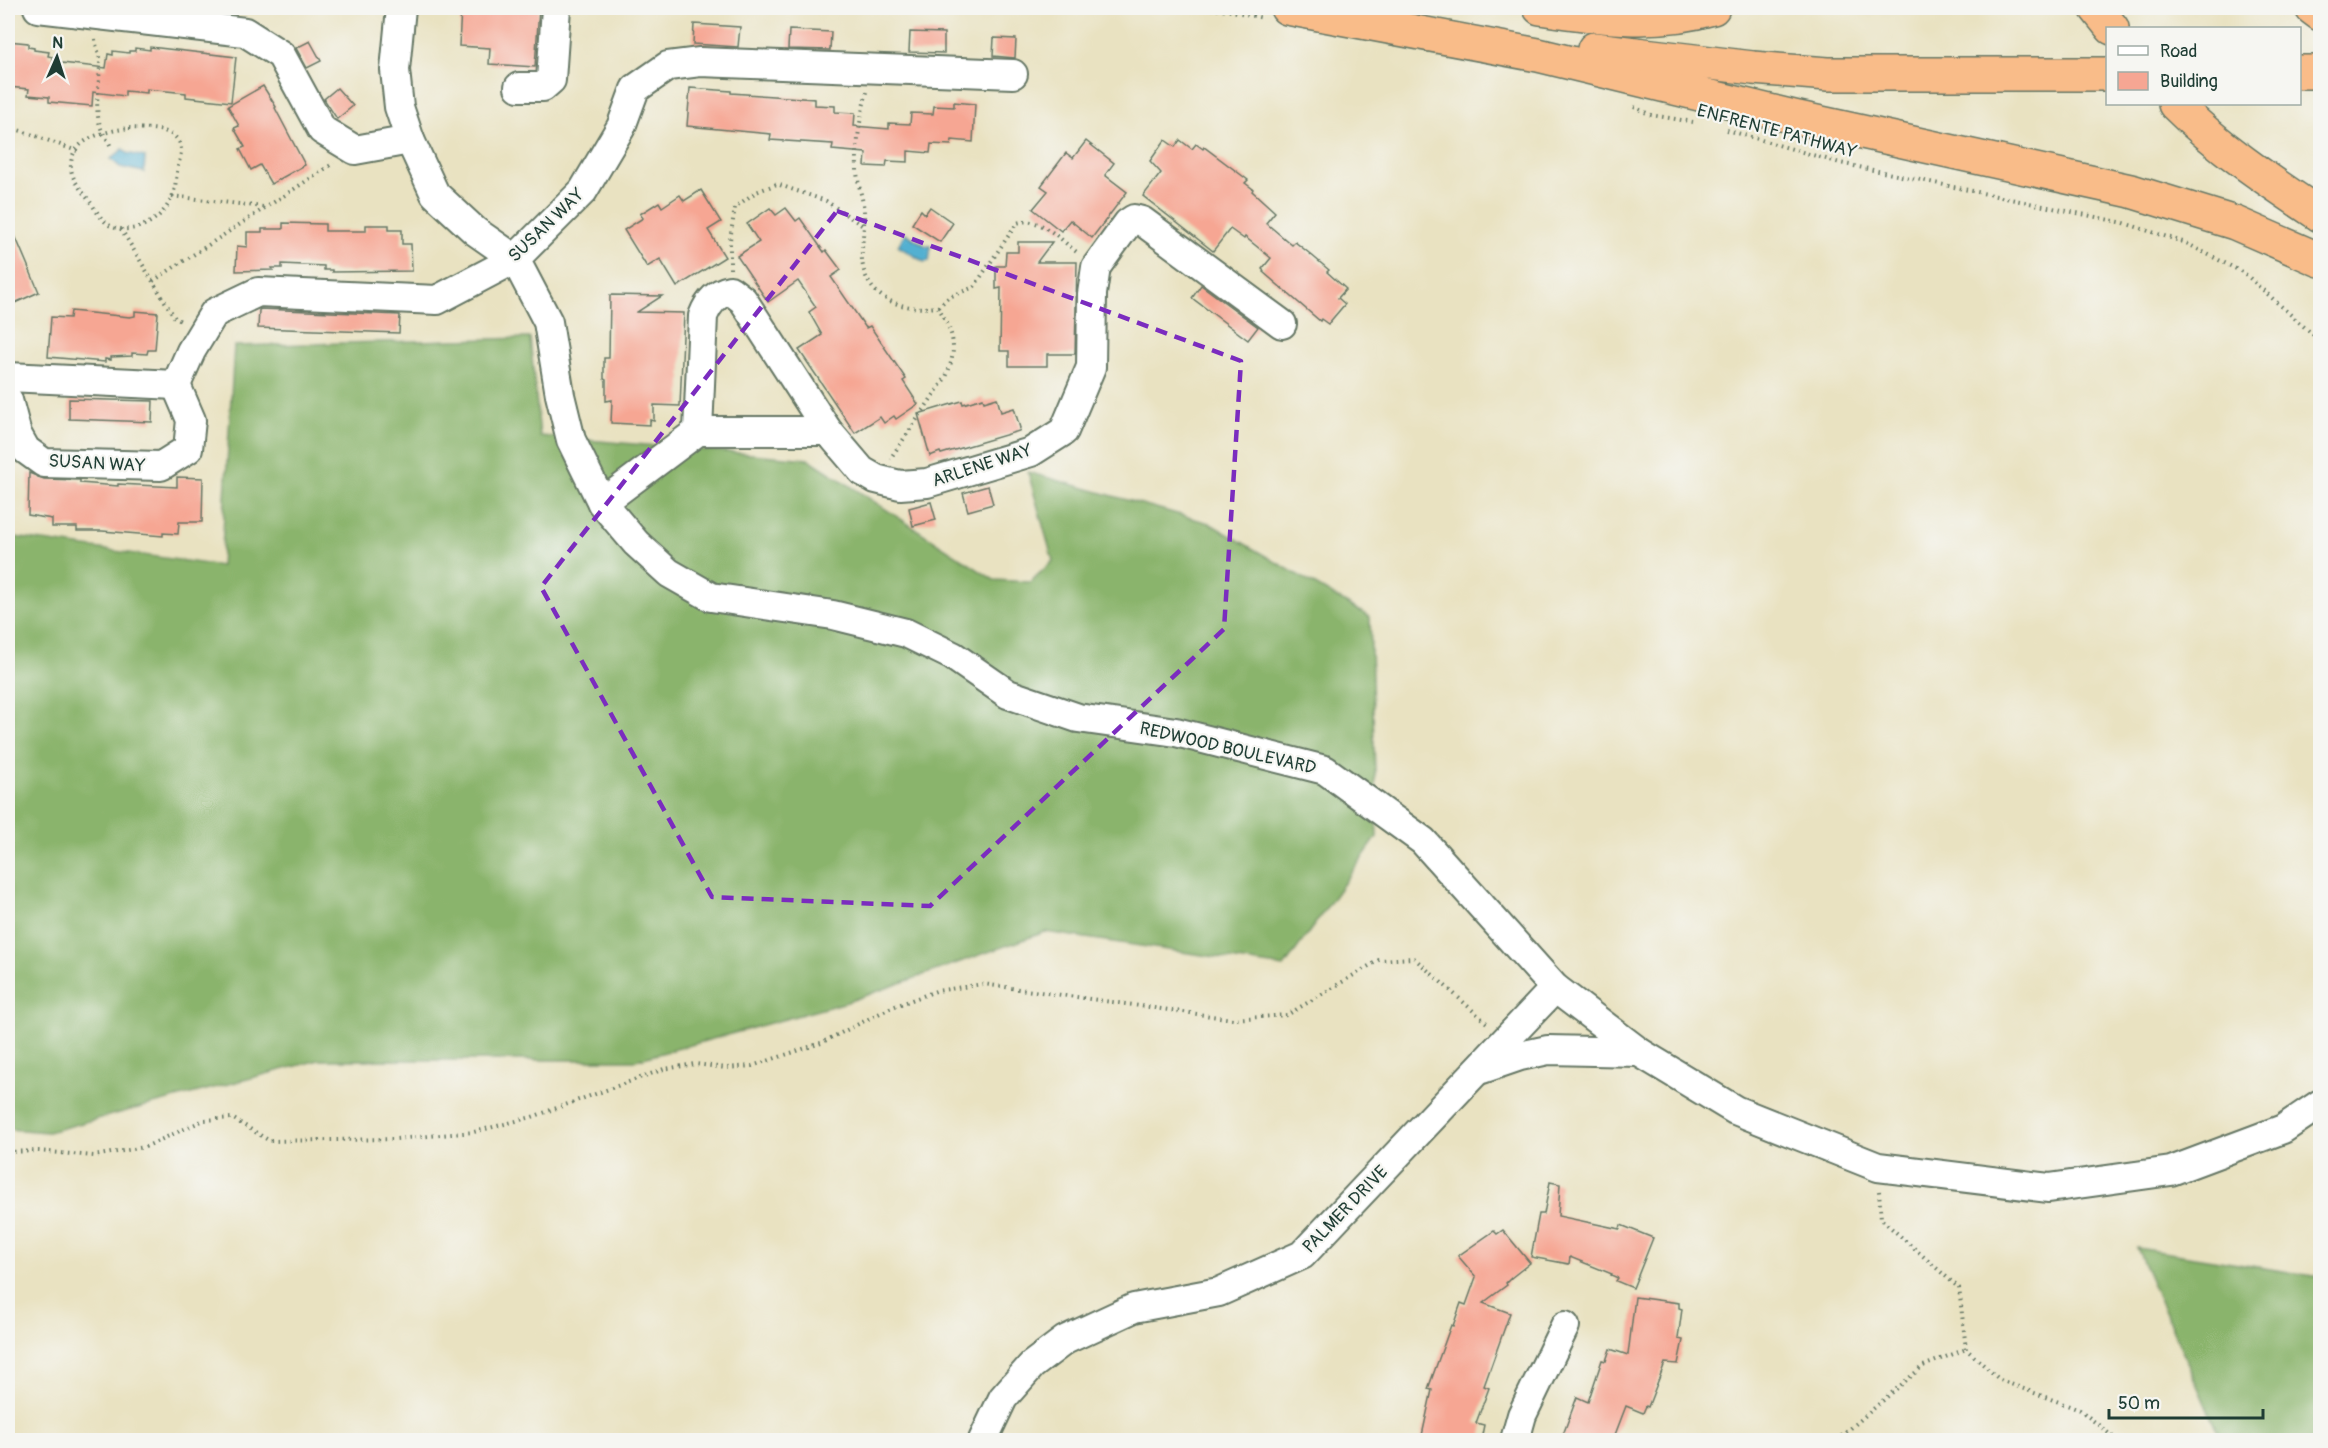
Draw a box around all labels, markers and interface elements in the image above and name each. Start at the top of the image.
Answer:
north arrow [27,27,87,87]
legend [2106,27,2301,105]
text: N [52,33,64,53]
text: Road [2160,40,2197,63]
text: Building [2160,70,2218,93]
street label: ENFRENTE PATHWAY [1695,99,1860,164]
street label: SUSAN WAY [503,183,590,267]
street label: ARLENE WAY [929,438,1036,492]
street label: SUSAN WAY [48,449,147,478]
street label: REDWOOD BOULEVARD [1137,717,1318,780]
street label: PALMER DRIVE [1298,1161,1393,1258]
scale bar [2109,1382,2264,1420]
text: 50 m [2118,1392,2160,1415]

